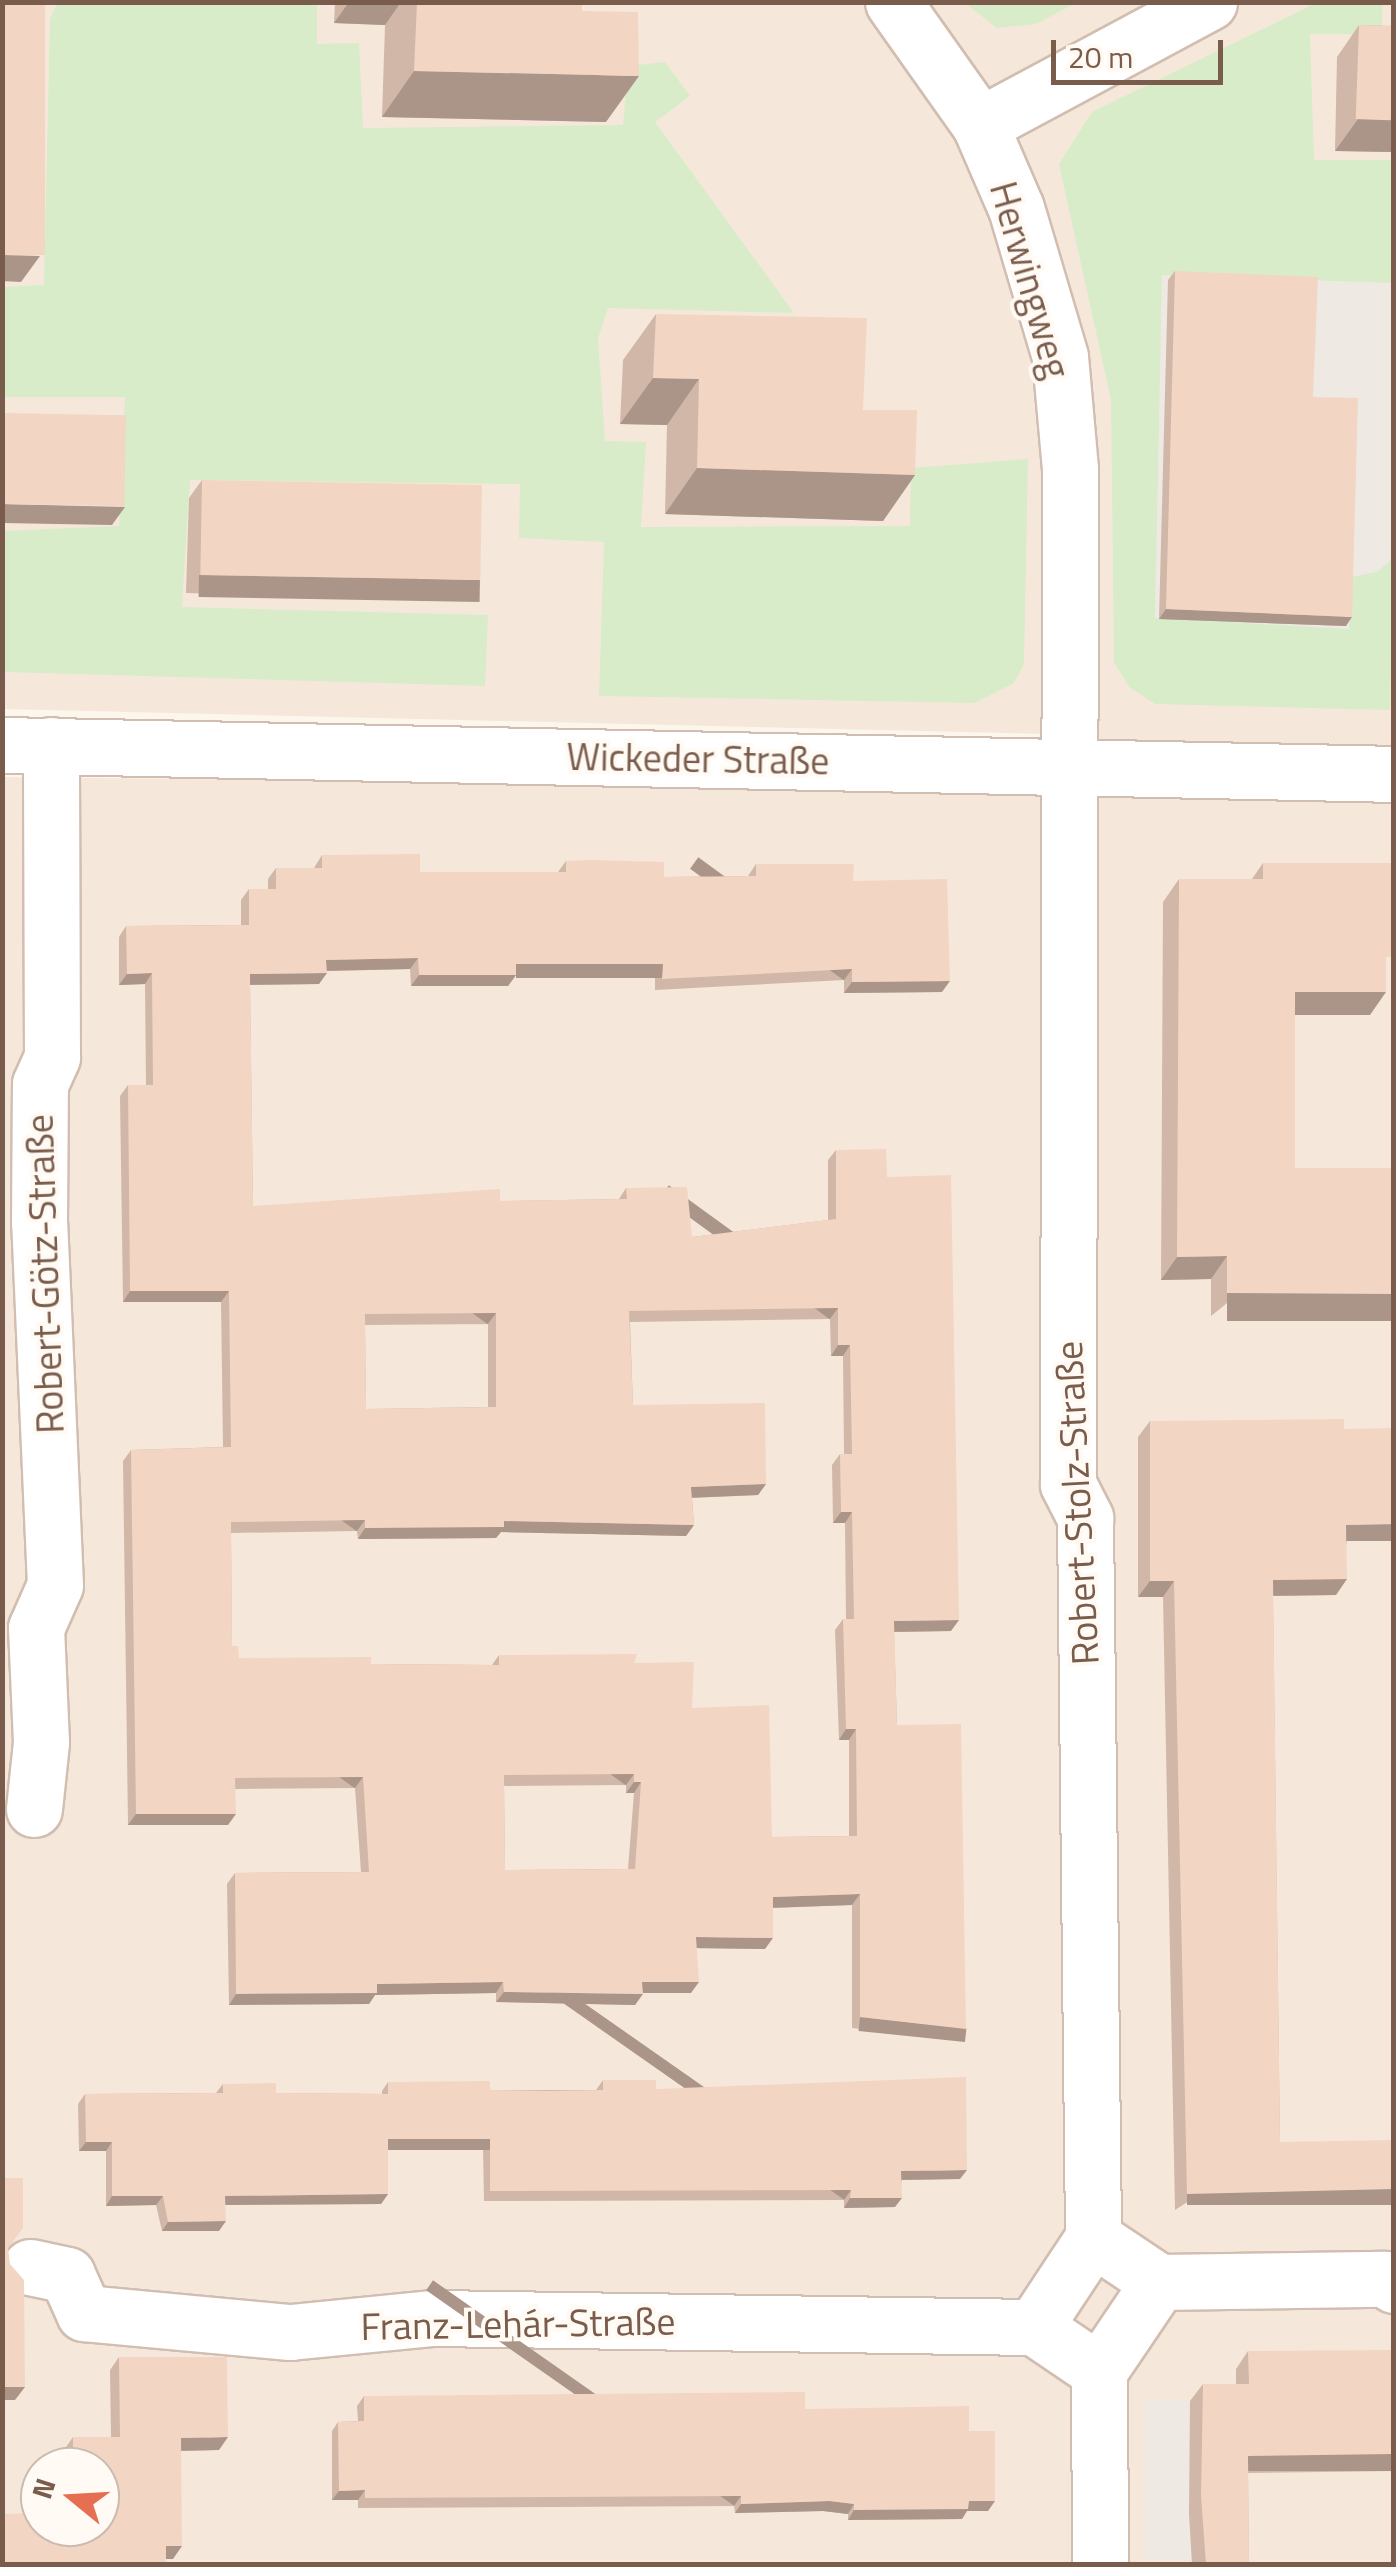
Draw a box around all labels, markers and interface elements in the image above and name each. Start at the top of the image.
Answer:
scale bar [1056,20,1228,82]
text: 20 m [1068,34,1133,80]
street label: Herwingweg [980,176,1080,384]
street label: Wickeder Straße [566,734,830,784]
street label: Robert-Götz-Straße [17,1113,73,1435]
street label: Robert-Stolz-Straße [1046,1340,1108,1666]
street label: Franz-Lehár-Straße [360,2298,676,2350]
north arrow [20,2447,120,2547]
text: N [19,2472,66,2504]

